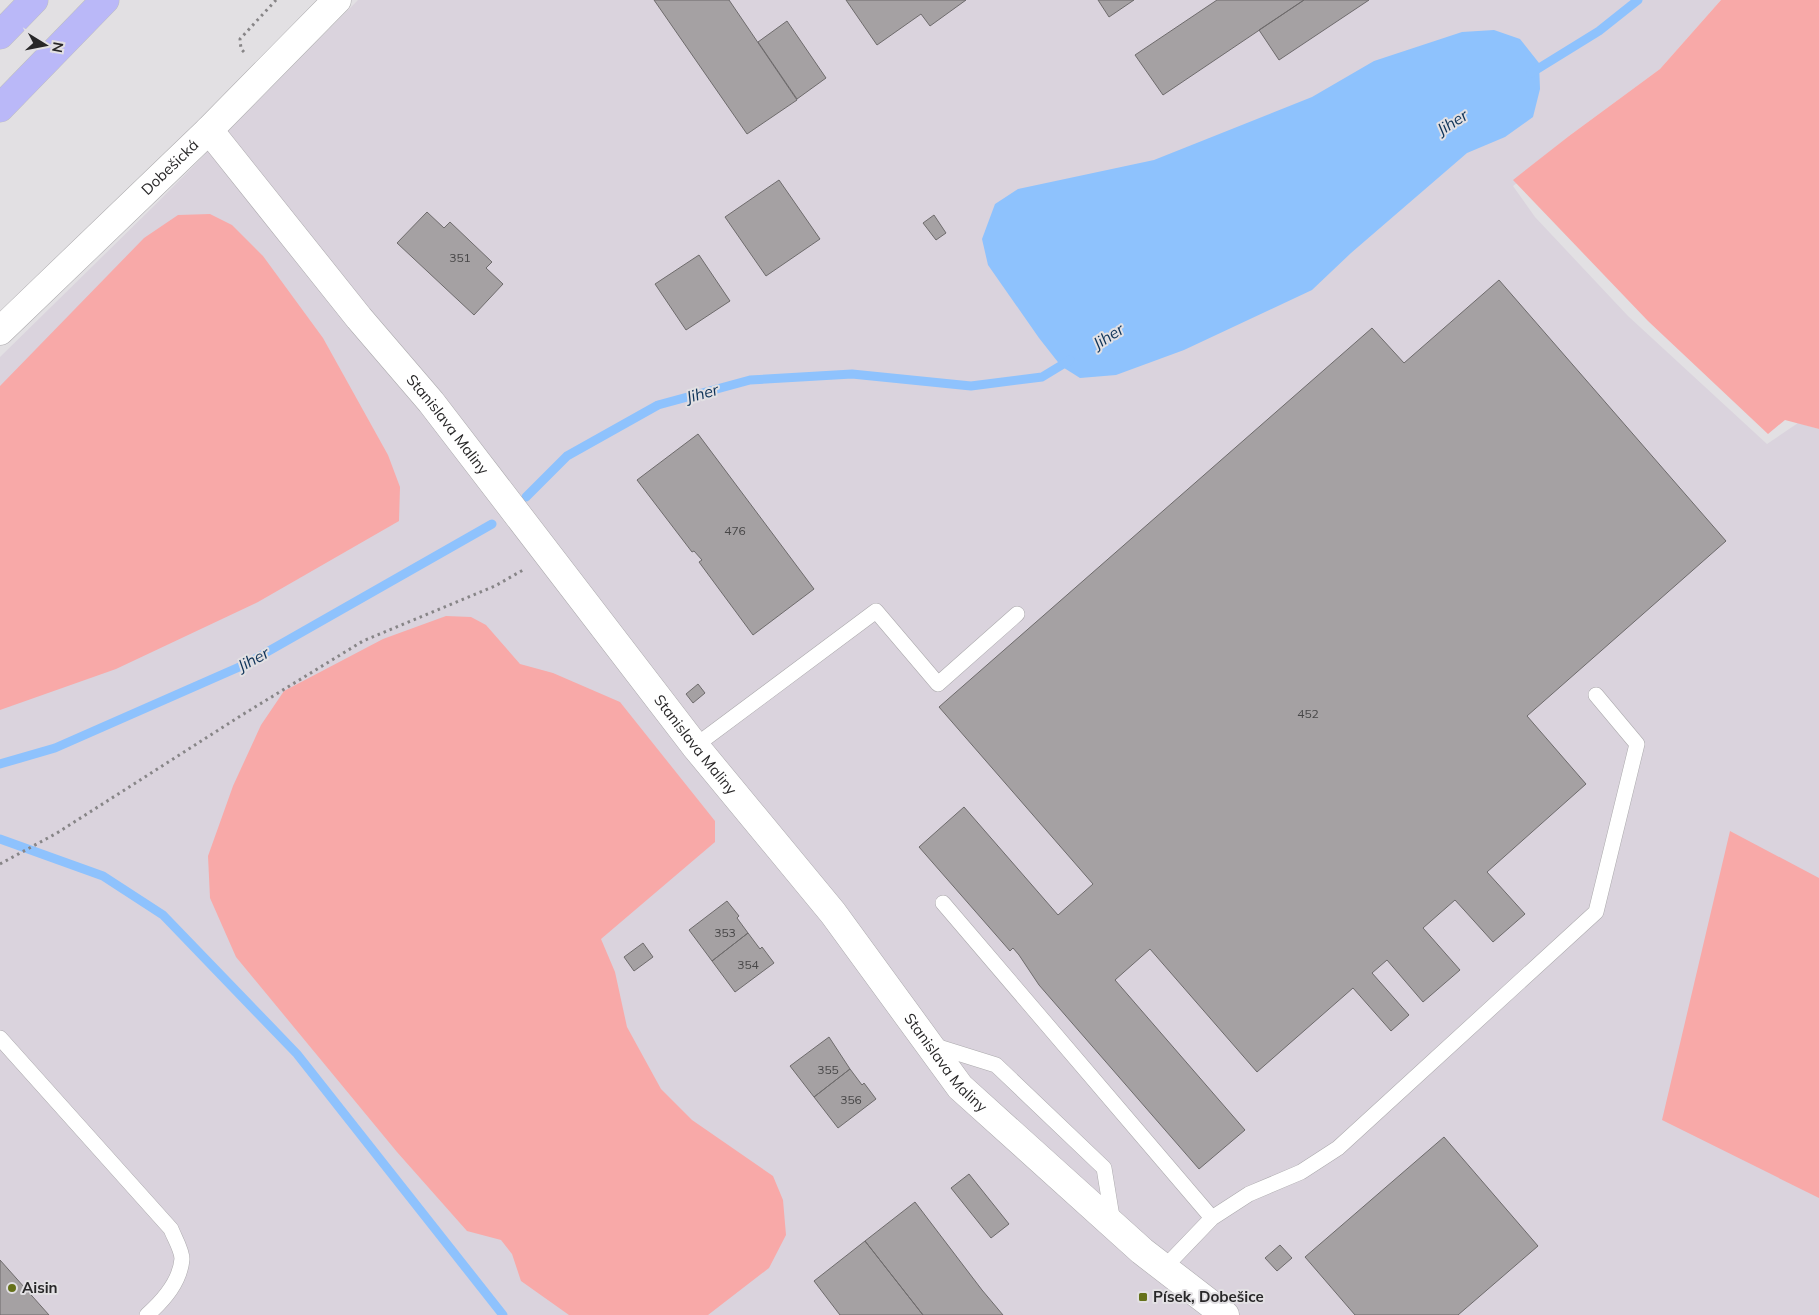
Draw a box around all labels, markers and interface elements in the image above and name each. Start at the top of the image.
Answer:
north arrow [20,20,70,70]
text: N [48,40,68,54]
water label: Jiher [1431,104,1472,140]
street label: Dobešická [137,135,202,199]
house number: 351 [449,250,471,265]
water label: Jiher [1087,318,1128,354]
street label: Stanislava Maliny [402,370,493,478]
water label: Jiher [682,379,722,407]
house number: 476 [724,523,746,538]
water label: Jiher [232,642,273,677]
street label: Stanislava Maliny [650,691,741,798]
house number: 452 [1297,706,1319,721]
house number: 353 [714,925,736,940]
house number: 354 [737,957,759,972]
street label: Stanislava Maliny [900,1009,992,1116]
house number: 355 [817,1062,839,1077]
house number: 356 [840,1092,862,1107]
place label: Aisin [22,1278,58,1297]
marker: Aisin [6,1282,18,1294]
place label: Písek, Dobešice [1153,1287,1264,1306]
marker: Písek, Dobešice [1137,1291,1149,1303]

